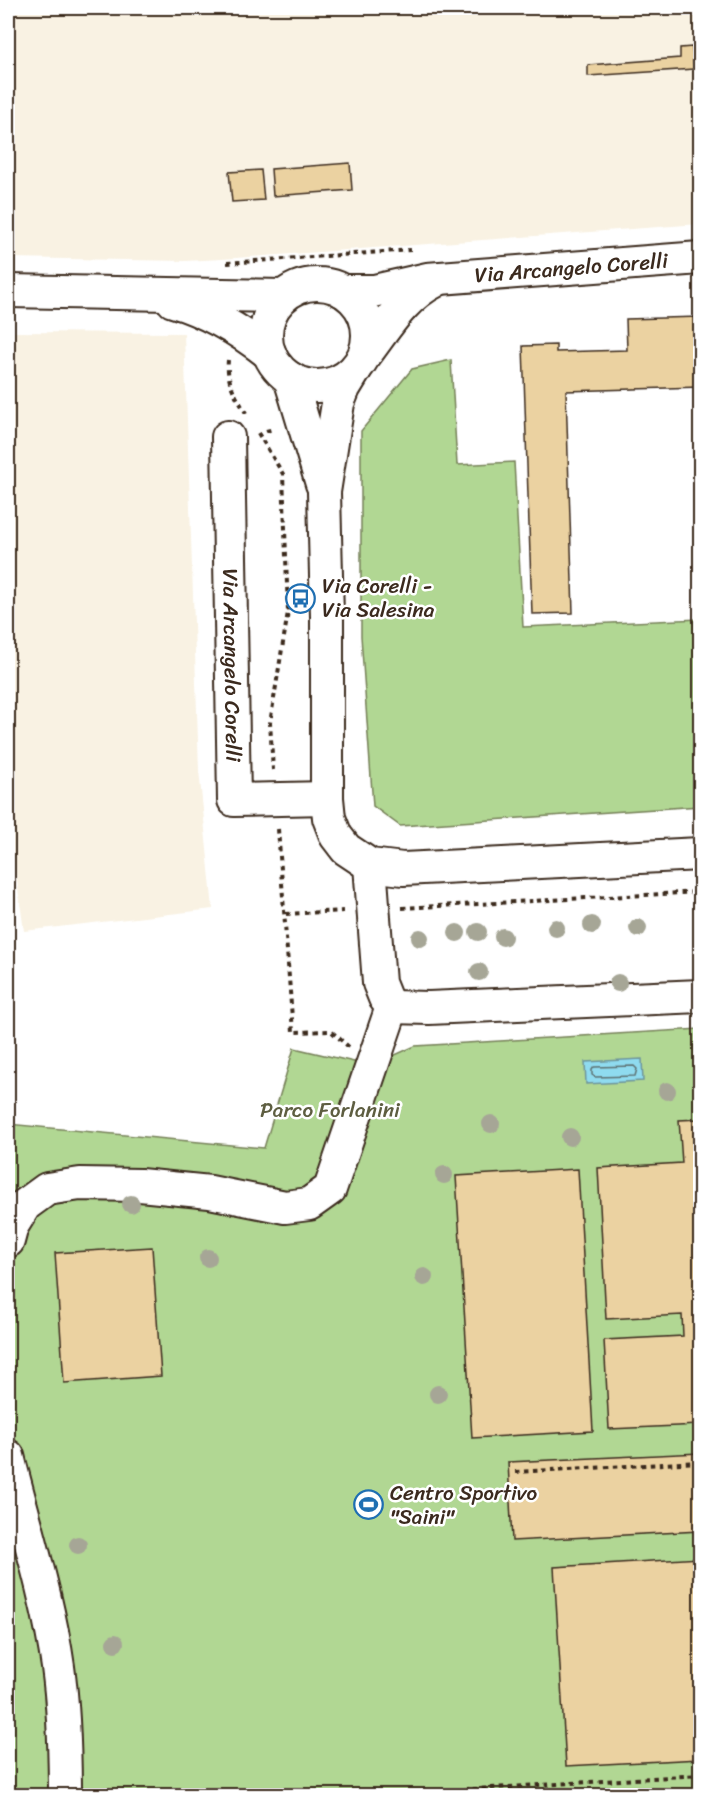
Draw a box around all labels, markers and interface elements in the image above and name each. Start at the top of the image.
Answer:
street label: Via Arcangelo Corelli [473,241,670,294]
place label: Via Corelli - Via Salesina [322,567,435,629]
street label: Via Arcangelo Corelli [211,568,252,763]
bus stop icon: Via Corelli - Via Salesina [285,582,317,614]
park label: Parco Forlanini [260,1091,401,1129]
place label: Centro Sportivo "Saini" [390,1474,537,1536]
sports icon: Centro Sportivo "Saini" [353,1489,385,1521]

